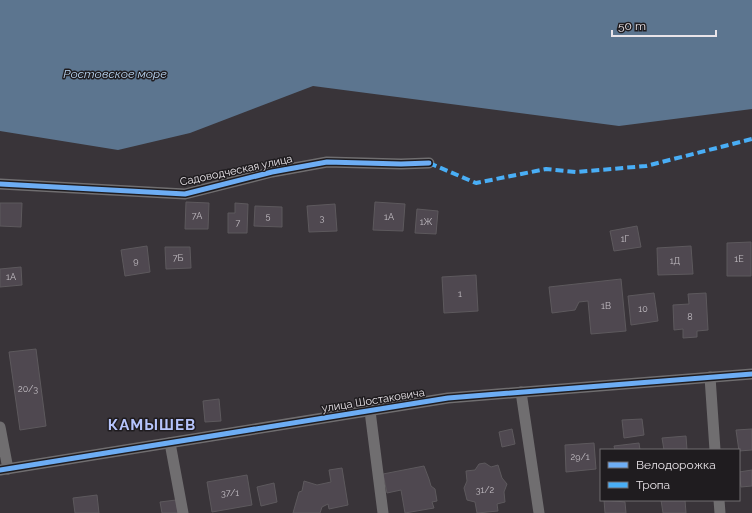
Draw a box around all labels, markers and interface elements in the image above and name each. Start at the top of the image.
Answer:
scale bar [612,12,716,38]
text: 50 m [618,19,646,33]
water label: Ростовское море [63,67,167,81]
street label: Садоводческая улица [179,152,293,189]
house number: 7А [192,211,202,221]
house number: 5 [266,211,271,221]
house number: 1А [384,212,394,222]
house number: 3 [320,213,325,223]
house number: 1Ж [420,217,432,227]
house number: 7 [236,218,241,228]
house number: 1Г [621,234,630,244]
house number: 7Б [173,253,183,263]
house number: 1Е [734,254,744,264]
house number: 9 [133,256,139,266]
house number: 1Д [670,256,681,266]
house number: 1А [6,272,16,282]
house number: 1 [458,289,462,299]
house number: 1В [601,301,611,311]
house number: 10 [638,304,648,314]
house number: 8 [687,312,693,322]
house number: 20/3 [18,384,38,394]
street label: улица Шостаковича [321,386,426,415]
district label: КАМЫШЕВ [108,416,196,434]
legend [600,449,740,501]
house number: 29/1 [570,452,590,462]
text: Велодорожка [636,458,716,472]
text: Тропа [636,478,670,492]
house number: 31/2 [476,485,495,495]
house number: 37/1 [221,488,239,498]

